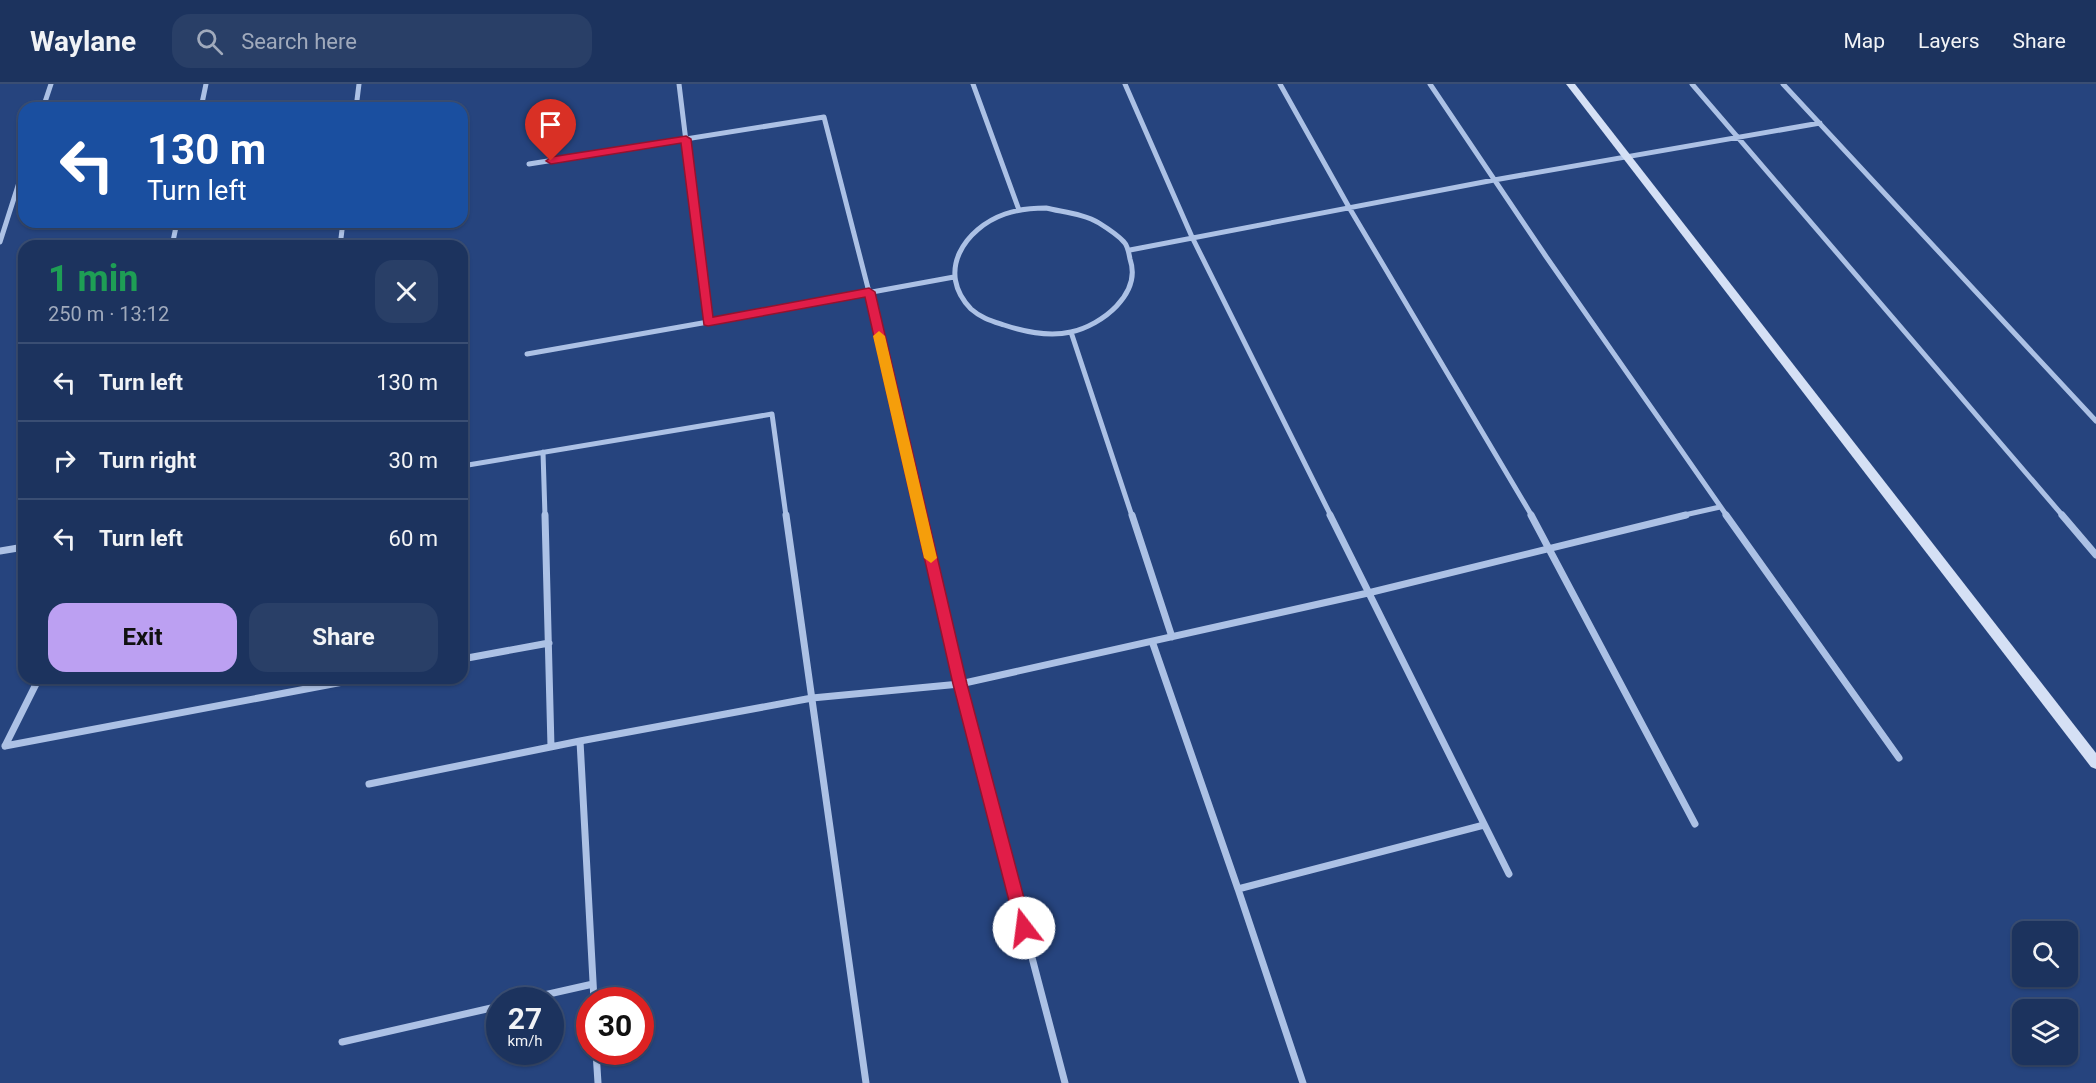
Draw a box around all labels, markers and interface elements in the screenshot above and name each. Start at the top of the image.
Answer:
search box [172,14,592,68]
text: Waylane [30,25,136,58]
icon: search [193,25,226,58]
text: Search here [241,29,357,54]
text: Map [1843,29,1885,53]
text: Layers [1918,29,1979,53]
text: Share [2012,29,2066,53]
pin [525,99,576,161]
icon: arrive [534,108,567,141]
text: 130 m [147,125,266,174]
icon: left [48,126,126,204]
text: Turn left [147,175,247,207]
text: 1 min [48,258,139,300]
button: close [375,260,438,323]
text: 250 m · 13:12 [48,302,169,326]
icon: left [48,366,81,399]
text: Turn left [99,370,183,395]
text: 130 m [376,370,438,395]
icon: right [48,444,81,477]
text: Turn right [99,448,196,473]
text: 30 m [389,448,438,473]
icon: left [48,522,81,555]
text: Turn left [99,526,183,551]
text: 60 m [389,526,438,551]
button: Exit [48,603,237,672]
button: Share [249,603,438,672]
position arrow [992,896,1056,960]
map controls [2012,921,2078,1065]
button: search [2012,921,2078,987]
speed limit sign: 30 [576,987,654,1065]
button: layers [2012,999,2078,1065]
text: 27 [508,1001,542,1036]
text: km/h [507,1032,543,1050]

